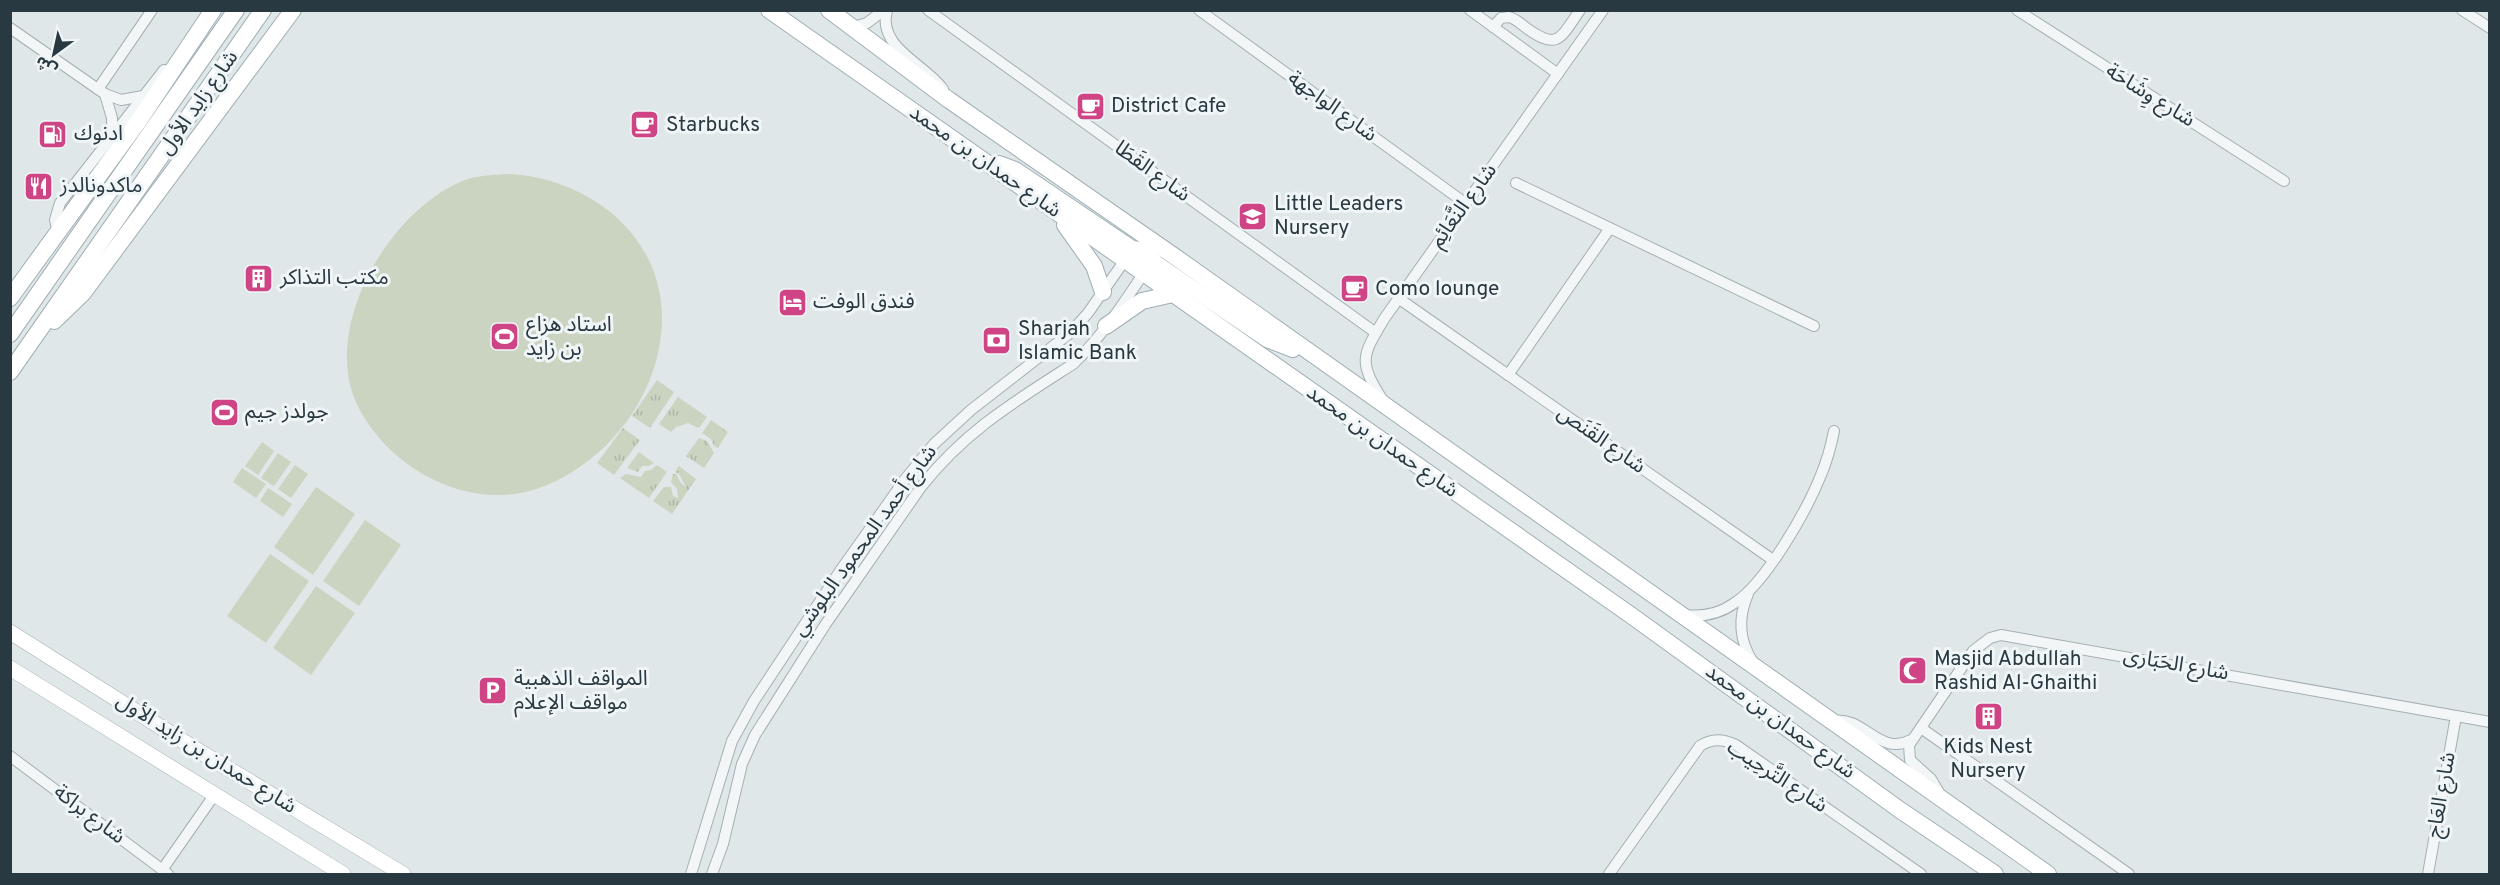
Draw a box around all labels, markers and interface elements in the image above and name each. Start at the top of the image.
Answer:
north arrow [24,24,84,84]
street label: شارع زايد الأول [153,45,245,161]
text: ش [32,51,62,79]
street label: شارع وِشَاحَة [2100,57,2200,135]
street label: شارع الواجهة [1282,65,1382,149]
cafe icon: District Cafe [1074,90,1106,122]
place label: District Cafe [1111,93,1226,120]
street label: شارع حمدان بن محمد [904,99,1066,225]
cafe icon: Starbucks [629,109,661,141]
place label: Starbucks [666,112,760,139]
fuel station icon: ادنوك [37,118,69,150]
place label: ادنوك [74,121,123,148]
street label: شارع القَطَا [1109,135,1196,209]
street label: شارع النَّعَائِم [1423,157,1504,254]
restaurant icon: ماكدونالدز [23,170,55,202]
place label: ماكدونالدز [59,173,142,200]
place label: Little Leaders Nursery [1274,191,1403,242]
school or university icon: Little Leaders Nursery [1237,200,1269,232]
building icon: مكتب التذاكر [243,262,275,294]
place label: مكتب التذاكر [279,265,389,292]
cafe icon: Como lounge [1338,273,1370,305]
place label: Como lounge [1375,276,1499,303]
hotel icon: فندق الوفت [776,286,808,318]
place label: فندق الوفت [813,289,915,316]
place label: استاد هزاع بن زايد [526,312,612,363]
place label: Sharjah Islamic Bank [1018,316,1137,367]
sports icon: استاد هزاع بن زايد [489,321,521,353]
bank icon: Sharjah Islamic Bank [981,325,1013,357]
street label: شارع حمدان بن محمد [1301,379,1463,505]
sports icon: جولدز جيم [208,396,240,428]
place label: جولدز جيم [245,399,329,426]
street label: شارع القَنَص [1551,399,1651,480]
street label: شارع أحمد المحمود البلوشي [786,440,944,643]
street label: شارع الحَبَارى [2121,642,2231,688]
place label: Masjid Abdullah Rashid Al-Ghaithi [1934,646,2097,697]
mosque icon: Masjid Abdullah Rashid Al-Ghaithi [1897,655,1929,687]
street label: شارع حمدان بن محمد [1699,658,1861,786]
place label: المواقف الذهبية مواقف الإعلام [514,666,648,718]
parking icon: المواقف الذهبية مواقف الإعلام [477,675,509,707]
street label: شارع حمدان بن زايد الأول [111,688,301,820]
building icon: Kids Nest Nursery [1972,700,2004,732]
street label: شارع التَّرحِيب [1722,733,1833,820]
place label: Kids Nest Nursery [1943,734,2033,785]
street label: شارع العَاج [2421,750,2463,840]
street label: شارع براكة [48,779,130,851]

